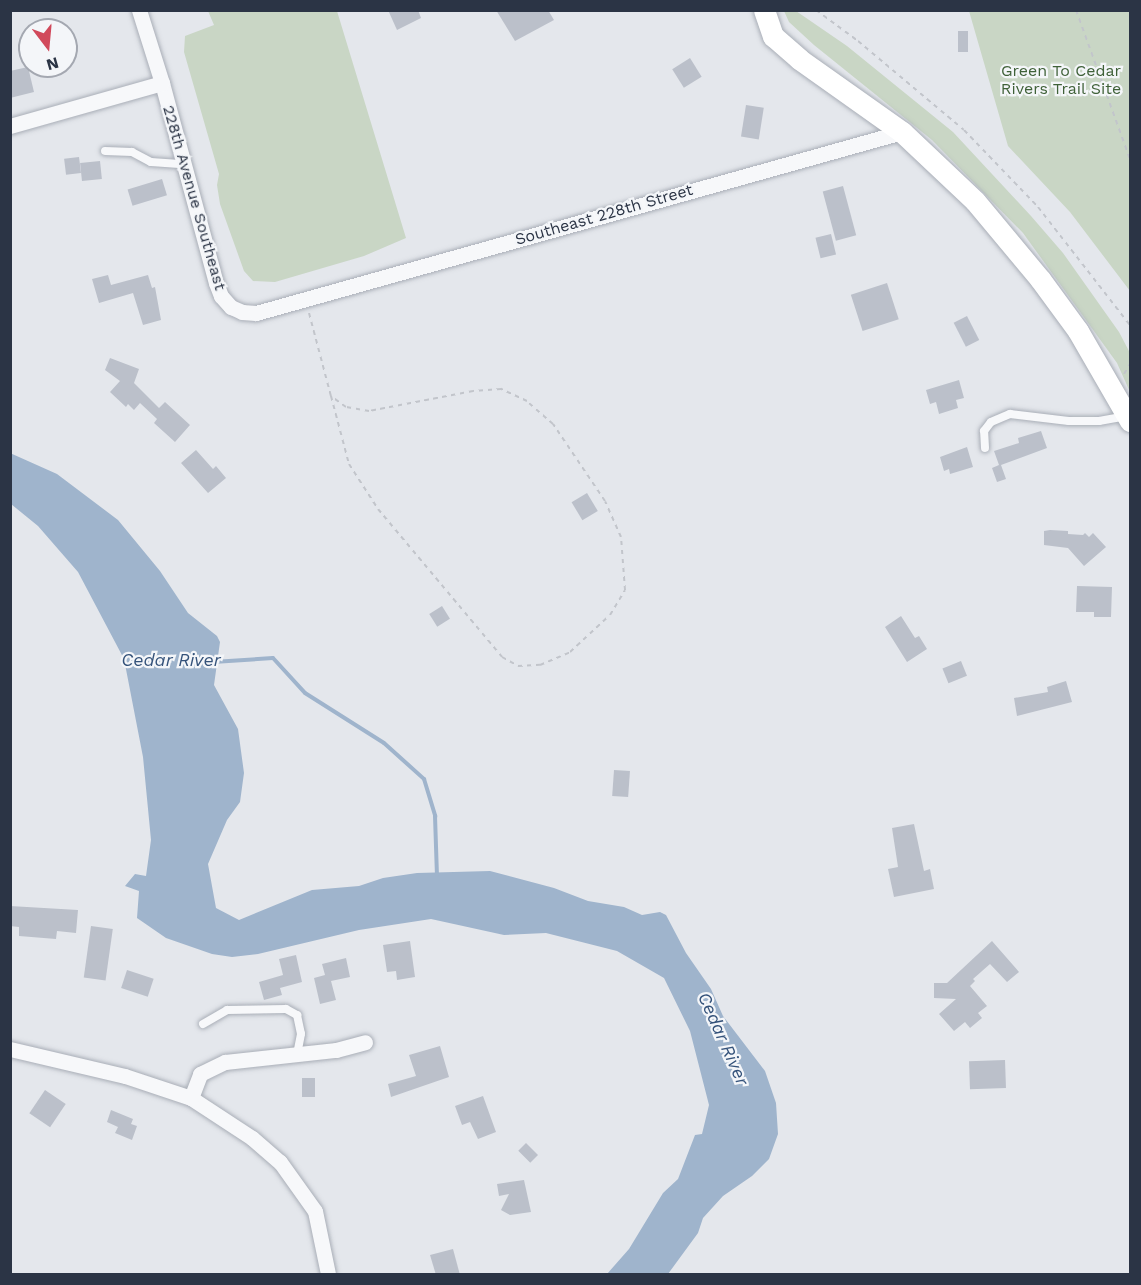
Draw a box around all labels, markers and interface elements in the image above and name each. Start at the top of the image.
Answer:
north arrow [18,18,78,78]
text: N [44,53,61,75]
park label: Green To Cedar Rivers Trail Site [1000,61,1122,99]
street label: 228th Avenue Southeast [158,103,230,293]
street label: Southeast 228th Street [513,180,695,250]
water label: Cedar River [121,649,221,671]
water label: Cedar River [693,989,753,1089]

